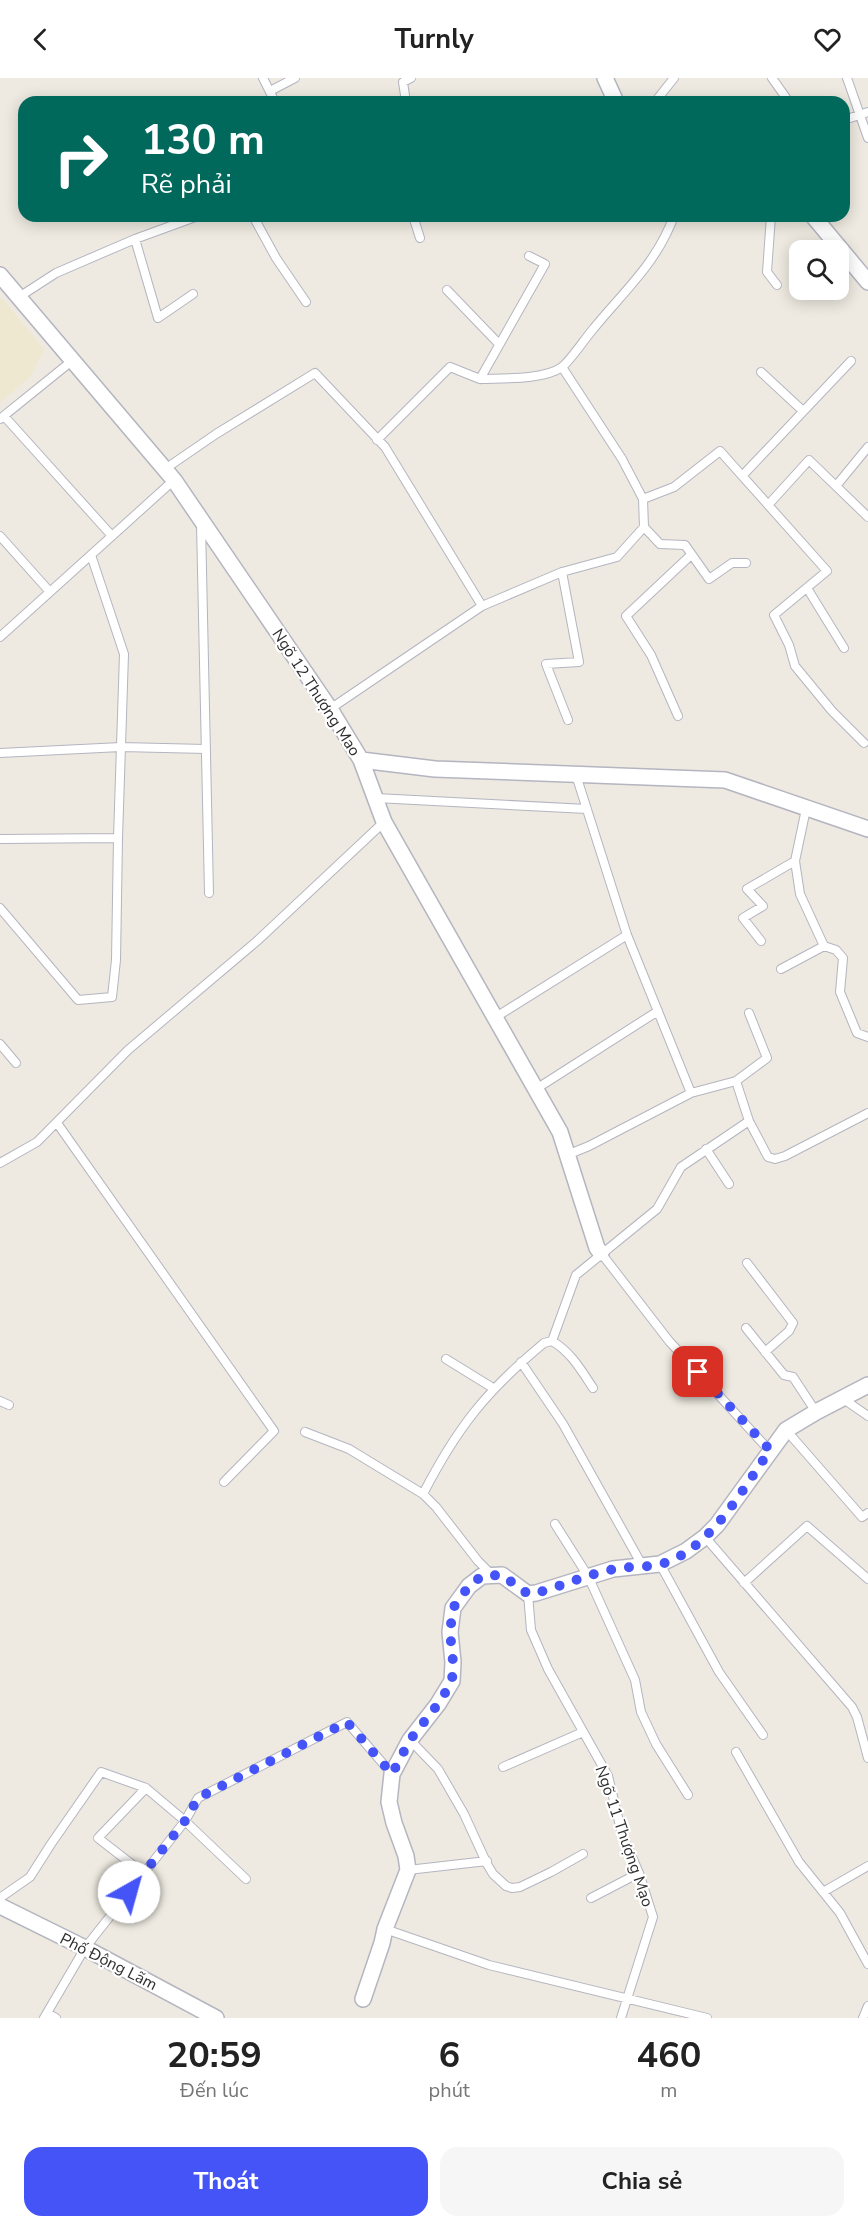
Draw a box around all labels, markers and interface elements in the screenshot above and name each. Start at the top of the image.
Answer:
text: Turnly [394,21,474,58]
icon: back [24,23,57,56]
icon: heart [811,23,844,56]
text: 130 m [141,112,265,169]
icon: right [42,120,120,198]
text: Rẽ phải [141,166,232,203]
map controls [789,240,849,300]
button: search [789,240,849,300]
street label: Ngõ 12 Thượng Mao [267,625,366,761]
pin [672,1346,723,1397]
icon: arrive [681,1355,714,1388]
street label: Ngõ 11 Thượng Mạo [590,1763,659,1910]
position arrow [97,1860,161,1924]
street label: Phố Động Lãm [56,1928,161,1996]
text: 20:59 [167,2031,262,2080]
text: 6 [438,2031,460,2080]
text: 460 [637,2031,701,2080]
text: Đến lúc [180,2077,249,2104]
text: phút [429,2077,470,2104]
text: m [660,2077,677,2104]
button: Thoát [24,2147,428,2216]
button: Chia sẻ [440,2147,844,2216]

